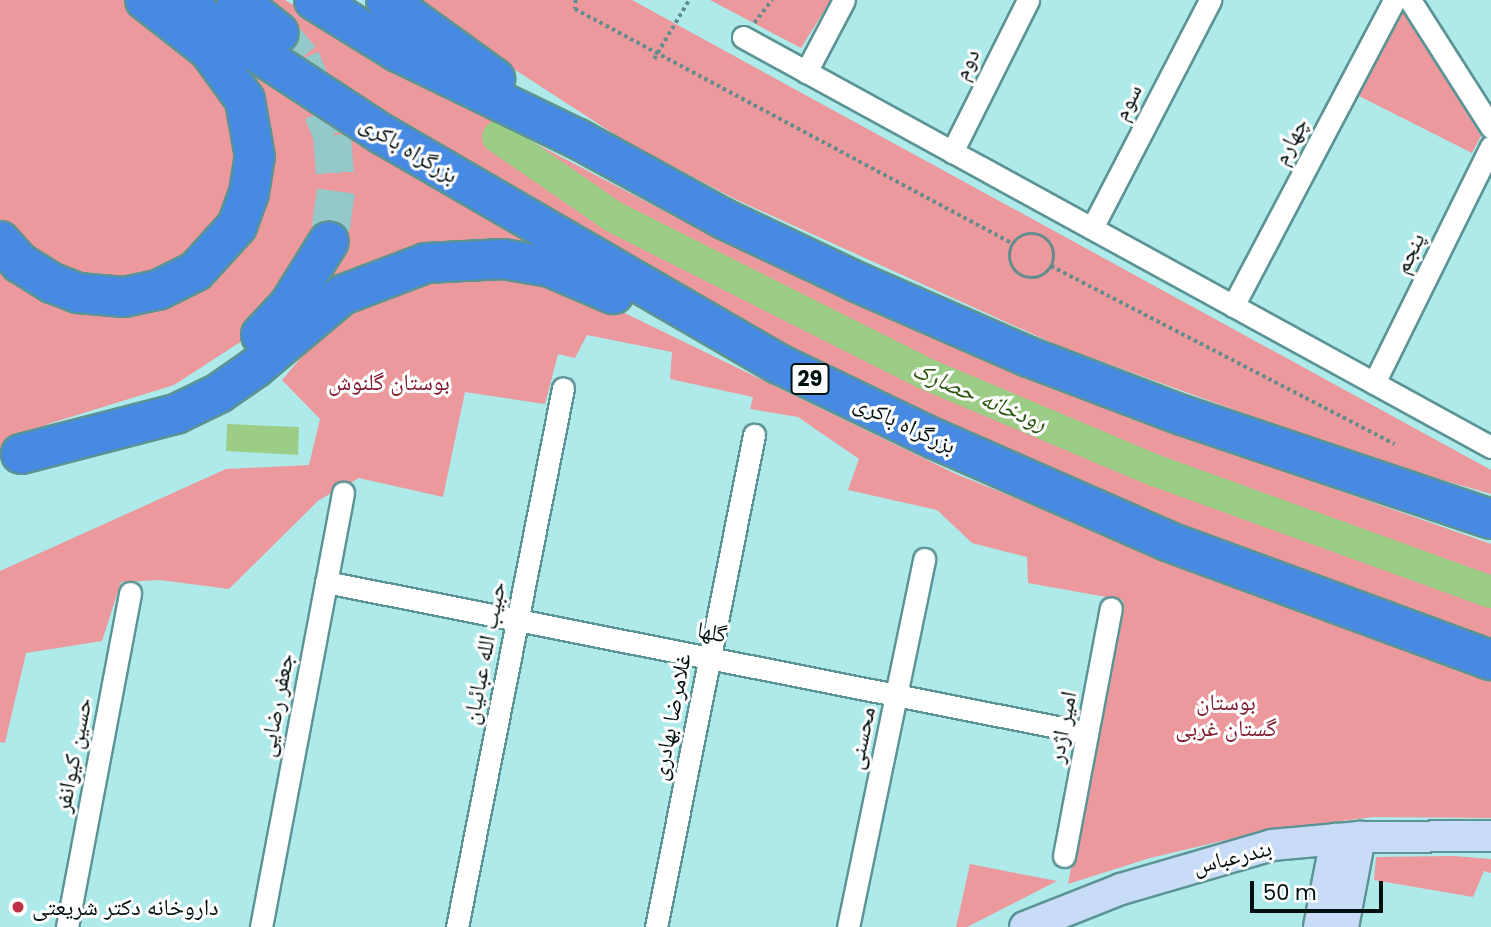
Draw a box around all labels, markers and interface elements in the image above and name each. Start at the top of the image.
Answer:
street label: دوم [947,44,985,84]
street label: سوم [1106,79,1148,125]
street label: بزرگراه باکری [355,109,463,189]
street label: چهارم [1266,113,1314,169]
street label: پنجم [1387,228,1431,278]
water label: رودخانه حصارک [909,355,1051,437]
road number: 29 [789,362,831,396]
park label: بوستان گلنوش [328,368,450,396]
street label: بزرگراه باکری [850,388,960,460]
street label: حبیب الله عبائیان [457,579,511,727]
street label: گلها [695,616,729,648]
street label: جعفر رضایی [252,651,300,759]
street label: غلامرضا بهادری [645,651,697,783]
park label: بوستان گستان غربی [1175,688,1277,742]
street label: امیر اژدر [1042,689,1082,765]
street label: حسین کیوانفر [48,695,98,815]
street label: محسنی [841,704,881,772]
street label: بندرعباس [1190,834,1274,880]
scale bar [1253,867,1386,911]
text: 50 m [1263,878,1317,907]
place label: داروخانه دکتر شریعتی [32,893,219,921]
marker: داروخانه دکتر شریعتی [10,899,26,915]

